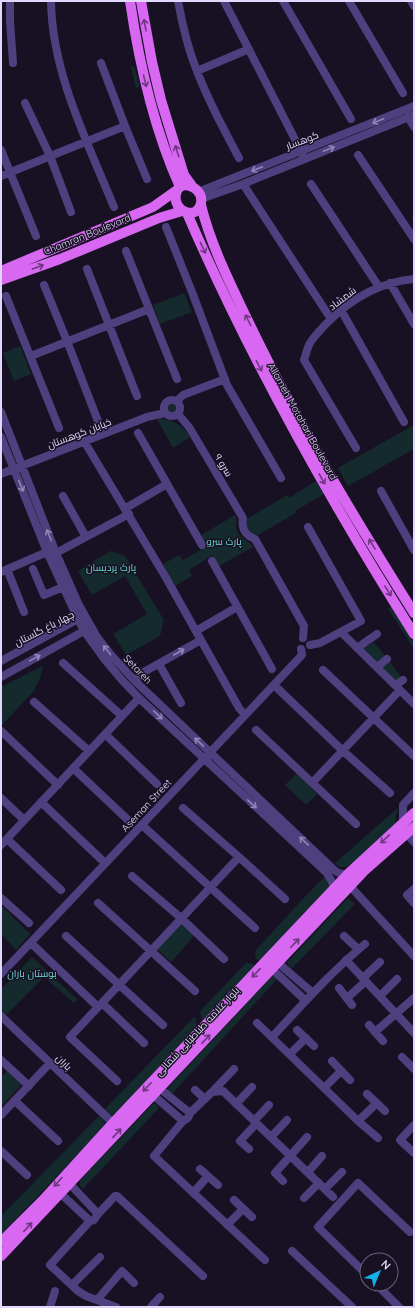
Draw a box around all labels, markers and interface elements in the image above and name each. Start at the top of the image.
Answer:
one-way arrow [141,19,149,32]
one-way arrow [142,74,149,87]
one-way arrow [372,118,384,125]
street label: کوهسار [283,128,320,153]
one-way arrow [322,144,334,152]
one-way arrow [173,145,180,158]
one-way arrow [251,165,263,173]
street label: Chamran Boulevard [42,211,133,258]
one-way arrow [200,242,207,254]
one-way arrow [31,262,43,270]
street label: شمشاد [326,284,359,313]
one-way arrow [244,314,251,326]
one-way arrow [256,359,263,371]
street label: Allameh Motahari Boulevard [265,361,340,482]
street label: خیابان کوهستان [45,415,113,452]
street label: سرو ۹ [212,451,235,479]
one-way arrow [318,473,326,485]
one-way arrow [18,480,25,492]
one-way arrow [45,529,52,541]
park label: پارک سرو [206,535,242,548]
one-way arrow [367,538,375,550]
park label: پارک پردیسان [86,561,136,574]
one-way arrow [383,586,392,597]
street label: چهار باغ گلستان [12,608,76,649]
one-way arrow [103,645,111,656]
one-way arrow [173,648,185,656]
street label: Setareh [121,652,155,687]
one-way arrow [29,654,41,662]
one-way arrow [152,710,162,719]
one-way arrow [194,737,204,747]
street label: Aseman Street [118,776,175,835]
one-way arrow [247,799,257,808]
one-way arrow [380,834,390,844]
one-way arrow [298,837,309,846]
one-way arrow [290,939,299,949]
park label: بوستان باران [7,967,57,980]
one-way arrow [252,967,261,977]
street label: بلوار علامه طباطبایی شمالی [153,984,242,1079]
one-way arrow [202,1033,211,1044]
street label: باران [53,1052,75,1073]
one-way arrow [142,1082,152,1092]
one-way arrow [112,1128,122,1138]
one-way arrow [54,1177,63,1187]
one-way arrow [23,1223,32,1233]
north arrow [359,1252,399,1292]
text: N [378,1257,394,1273]

